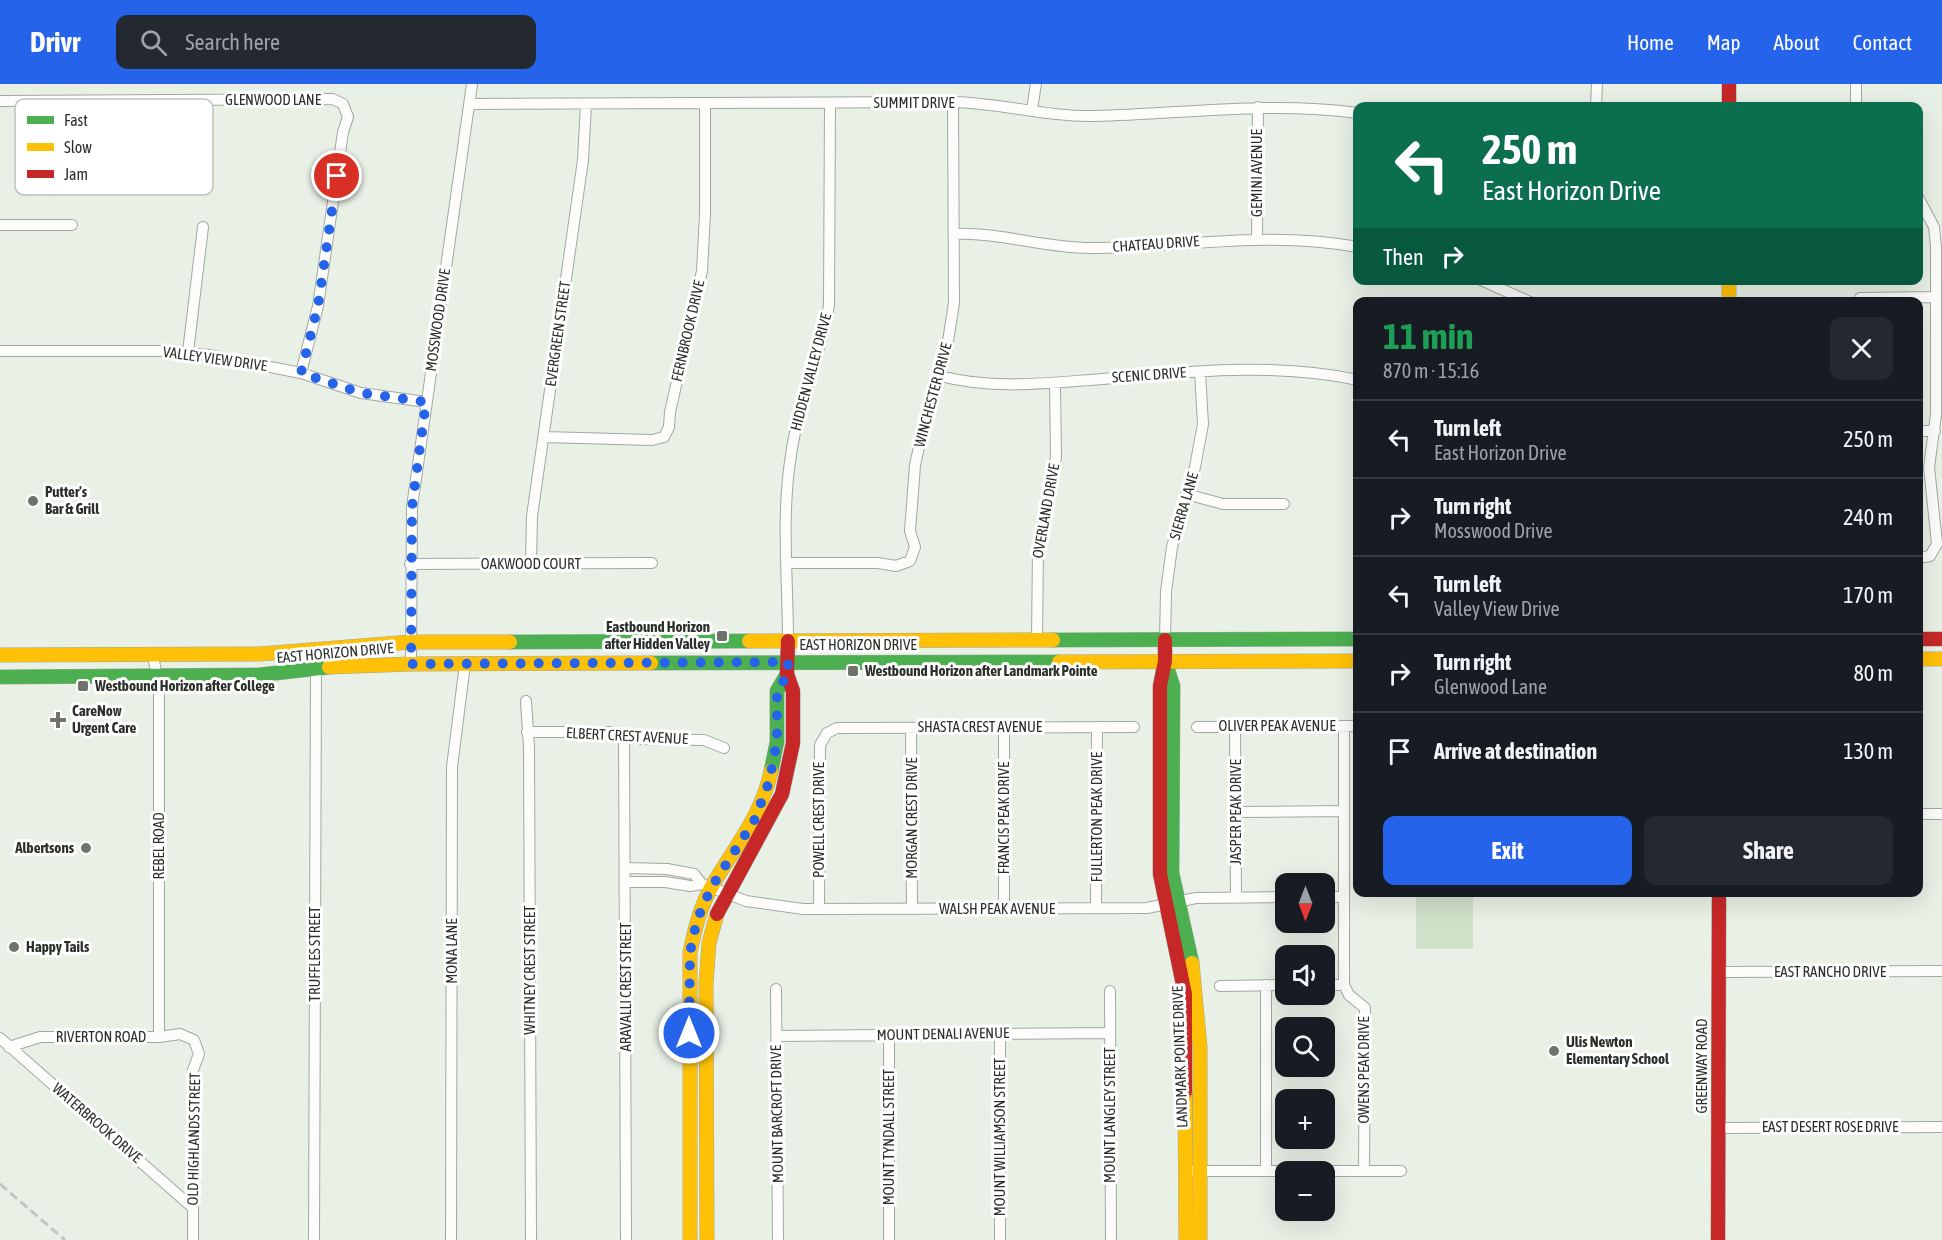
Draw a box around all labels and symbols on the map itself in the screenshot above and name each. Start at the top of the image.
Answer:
street label: GLENWOOD LANE [225,91,322,108]
street label: SUMMIT DRIVE [873,94,955,111]
legend [15,99,213,195]
text: Fast [64,111,88,129]
street label: GEMINI AVENUE [1248,128,1265,217]
text: Slow [64,138,92,156]
pin [311,150,362,201]
text: Jam [64,165,88,183]
street label: CHATEAU DRIVE [1112,232,1201,255]
street label: MOSSWOOD DRIVE [422,267,453,372]
street label: FERNBROOK DRIVE [668,278,708,383]
street label: EVERGREEN STREET [542,280,573,388]
street label: HIDDEN VALLEY DRIVE [787,311,835,433]
street label: WINCHESTER DRIVE [910,340,955,449]
street label: VALLEY VIEW DRIVE [162,343,269,374]
street label: SCENIC DRIVE [1111,363,1187,386]
street label: OVERLAND DRIVE [1029,462,1062,560]
street label: SIERRA LANE [1166,470,1201,542]
place label: Putter's Bar & Grill [45,483,100,517]
marker: Putter's Bar & Grill [26,494,40,508]
street label: OAKWOOD COURT [481,555,582,572]
place label: Eastbound Horizon after Hidden Valley [604,618,711,652]
marker: Eastbound Horizon after Hidden Valley [715,629,729,643]
street label: EAST HORIZON DRIVE [799,636,917,653]
street label: EAST HORIZON DRIVE [276,639,395,666]
place label: Westbound Horizon after Landmark Pointe [864,662,1098,679]
marker: Westbound Horizon after Landmark Pointe [846,664,860,678]
place label: Westbound Horizon after College [94,677,275,694]
marker: Westbound Horizon after College [76,679,90,693]
place label: CareNow Urgent Care [72,702,137,736]
marker: CareNow Urgent Care [49,711,67,729]
street label: OLIVER PEAK AVENUE [1218,717,1336,734]
street label: SHASTA CREST AVENUE [918,718,1043,735]
street label: ELBERT CREST AVENUE [566,724,689,747]
street label: FULLERTON PEAK DRIVE [1088,751,1105,882]
street label: MORGAN CREST DRIVE [903,757,920,879]
street label: JASPER PEAK DRIVE [1227,759,1244,865]
street label: POWELL CREST DRIVE [810,761,827,878]
street label: FRANCIS PEAK DRIVE [995,761,1012,874]
street label: REBEL ROAD [150,812,167,880]
place label: Albertsons [14,839,75,856]
marker: Albertsons [79,841,93,855]
north arrow [1275,873,1335,933]
street label: WALSH PEAK AVENUE [939,900,1056,917]
street label: WHITNEY CREST STREET [521,905,538,1035]
street label: TRUFFLES STREET [306,906,323,1002]
street label: MONA LANE [443,918,460,984]
street label: ARAVALLI CREST STREET [617,922,634,1052]
place label: Happy Tails [26,938,90,955]
marker: Happy Tails [7,940,21,954]
street label: EAST RANCHO DRIVE [1774,963,1887,980]
street label: LANDMARK POINTE DRIVE [1169,985,1190,1128]
position arrow [657,1001,721,1065]
street label: OWENS PEAK DRIVE [1355,1016,1372,1124]
street label: GREENWAY ROAD [1693,1019,1710,1113]
street label: MOUNT DENALI AVENUE [876,1024,1010,1043]
street label: RIVERTON ROAD [56,1028,146,1045]
place label: Ulis Newton Elementary School [1566,1033,1670,1067]
street label: MOUNT BARCROFT DRIVE [767,1044,786,1183]
marker: Ulis Newton Elementary School [1547,1044,1561,1058]
street label: MOUNT LANGLEY STREET [1101,1047,1118,1183]
street label: MOUNT WILLIAMSON STREET [991,1057,1008,1216]
street label: MOUNT TYNDALL STREET [880,1068,897,1205]
street label: OLD HIGHLANDS STREET [184,1072,203,1206]
street label: WATERBROOK DRIVE [49,1079,146,1166]
street label: EAST DESERT ROSE DRIVE [1762,1118,1899,1135]

